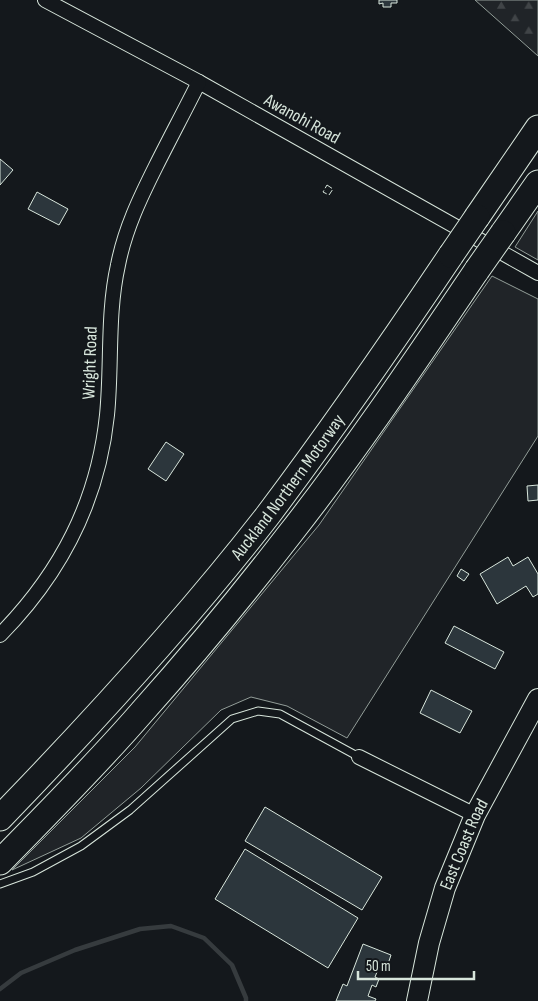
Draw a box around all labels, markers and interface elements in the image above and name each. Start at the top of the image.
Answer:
street label: Awanohi Road [260,89,344,148]
street label: Wright Road [78,326,102,400]
street label: Auckland Northern Motorway [226,410,349,565]
street label: East Coast Road [435,795,492,893]
scale bar [358,948,474,980]
text: 50 m [366,957,391,976]

